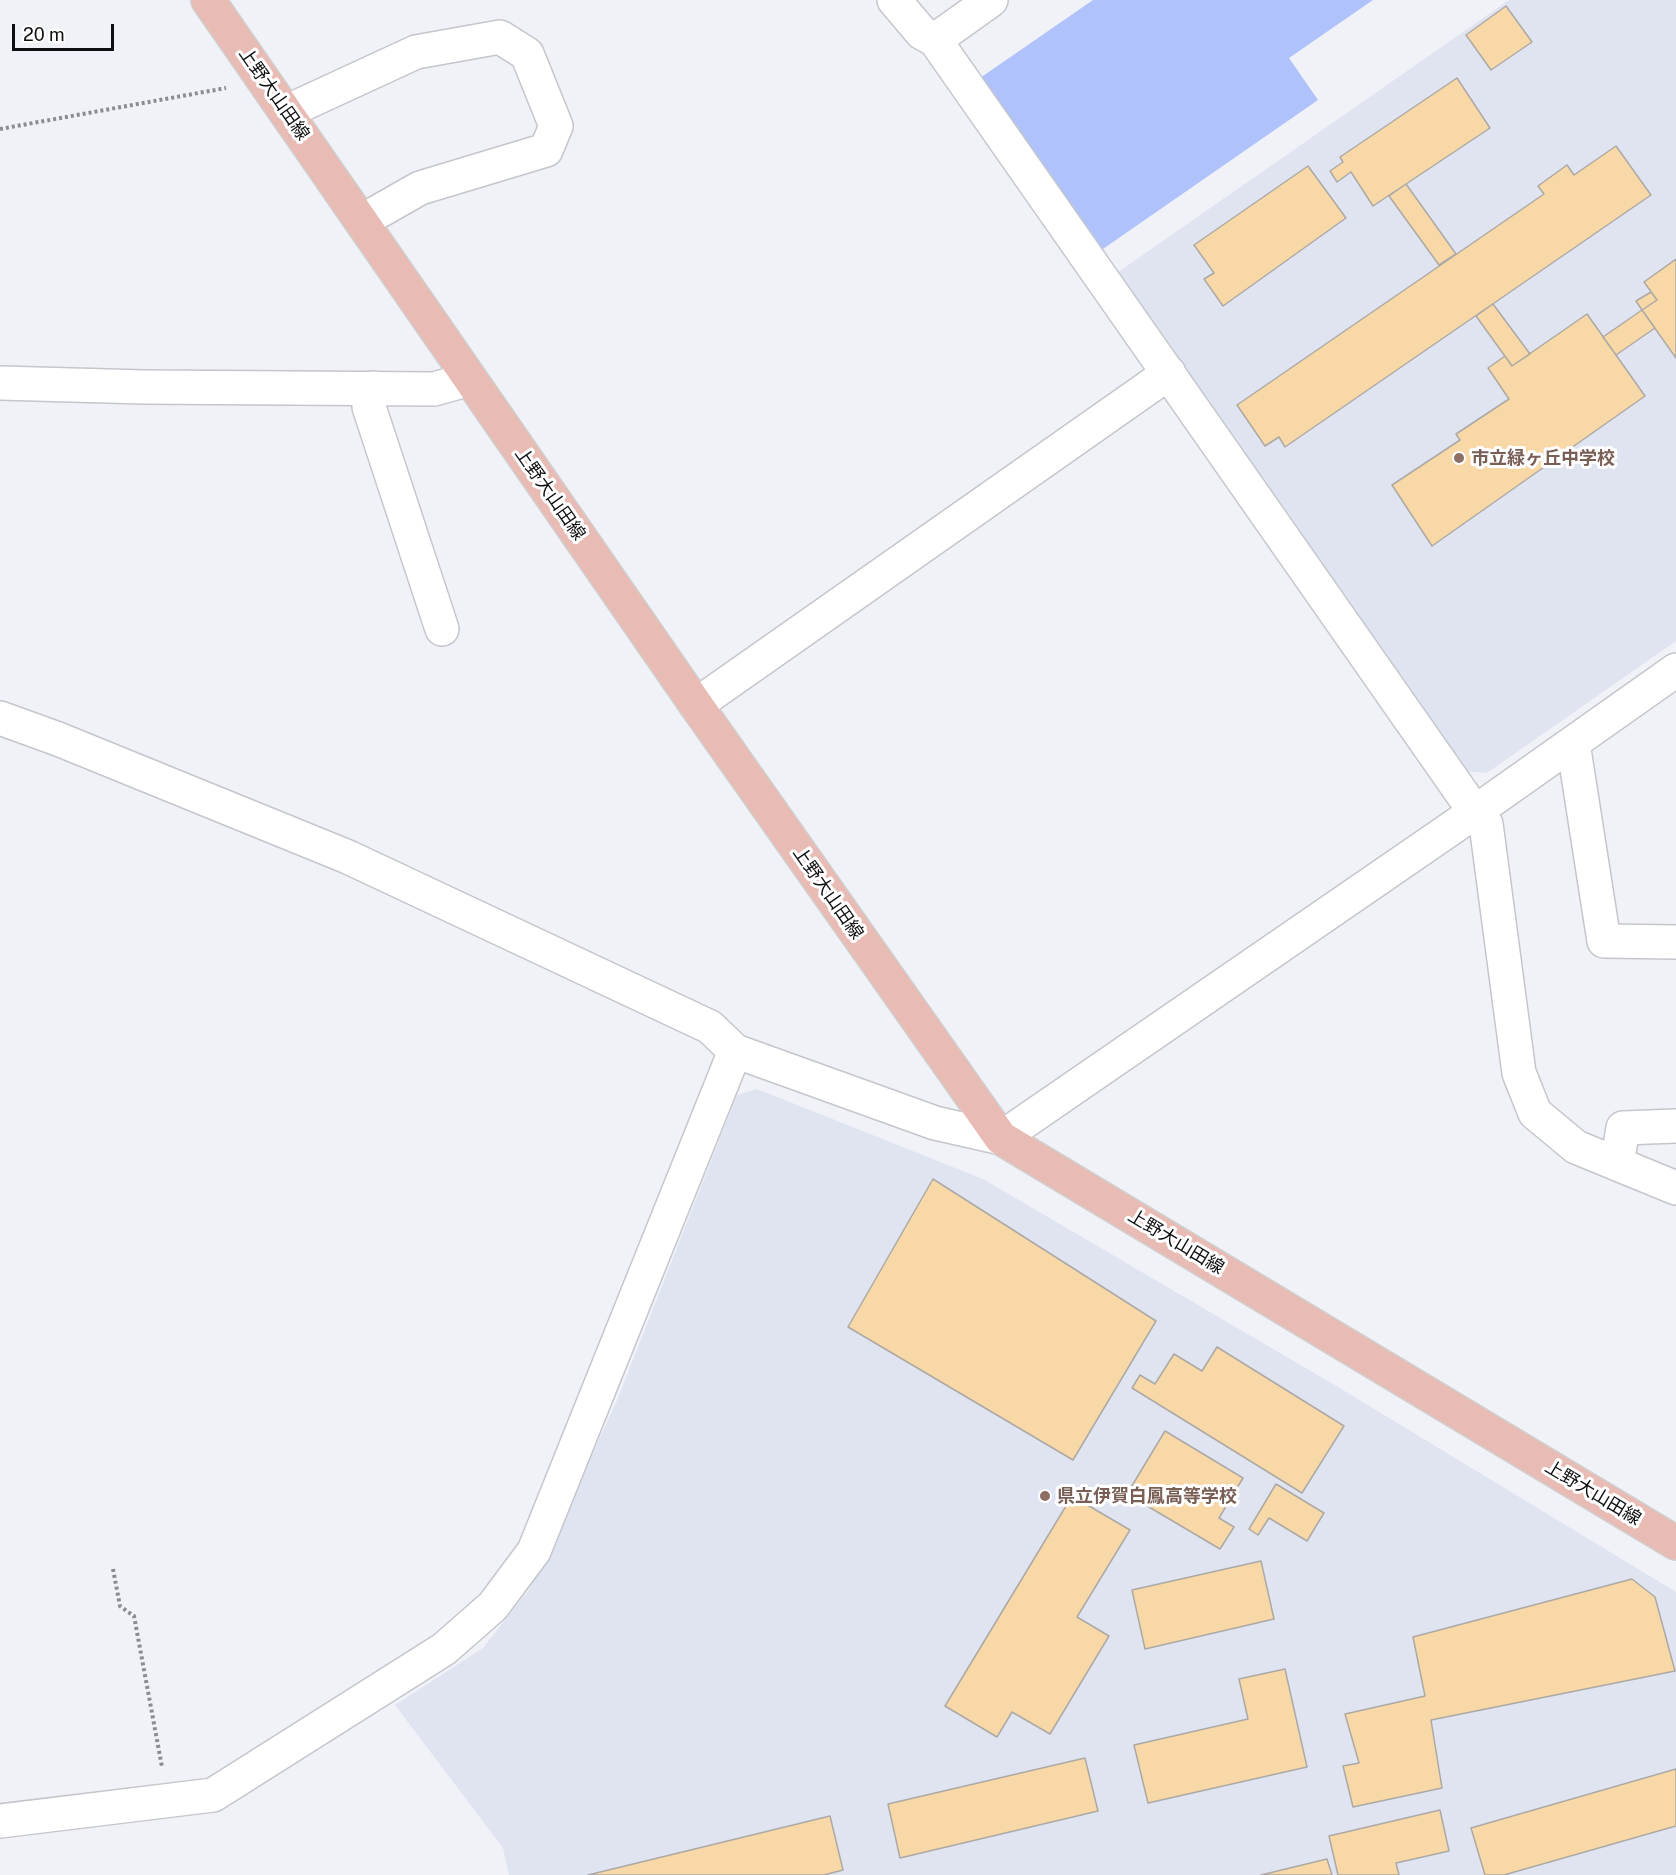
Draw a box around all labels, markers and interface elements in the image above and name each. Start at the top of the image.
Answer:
scale bar [15,12,117,50]
text: 20 m [23,24,65,45]
street label: 上野大山田線 [234,44,314,144]
street label: 上野大山田線 [510,444,590,544]
place label: 市立緑ヶ丘中学校 [1471,447,1615,469]
marker: 市立緑ヶ丘中学校 [1452,451,1466,465]
street label: 上野大山田線 [788,843,868,943]
street label: 上野大山田線 [1124,1205,1228,1279]
street label: 上野大山田線 [1541,1456,1645,1530]
place label: 県立伊賀白鳳高等学校 [1057,1485,1237,1507]
marker: 県立伊賀白鳳高等学校 [1038,1489,1052,1503]

